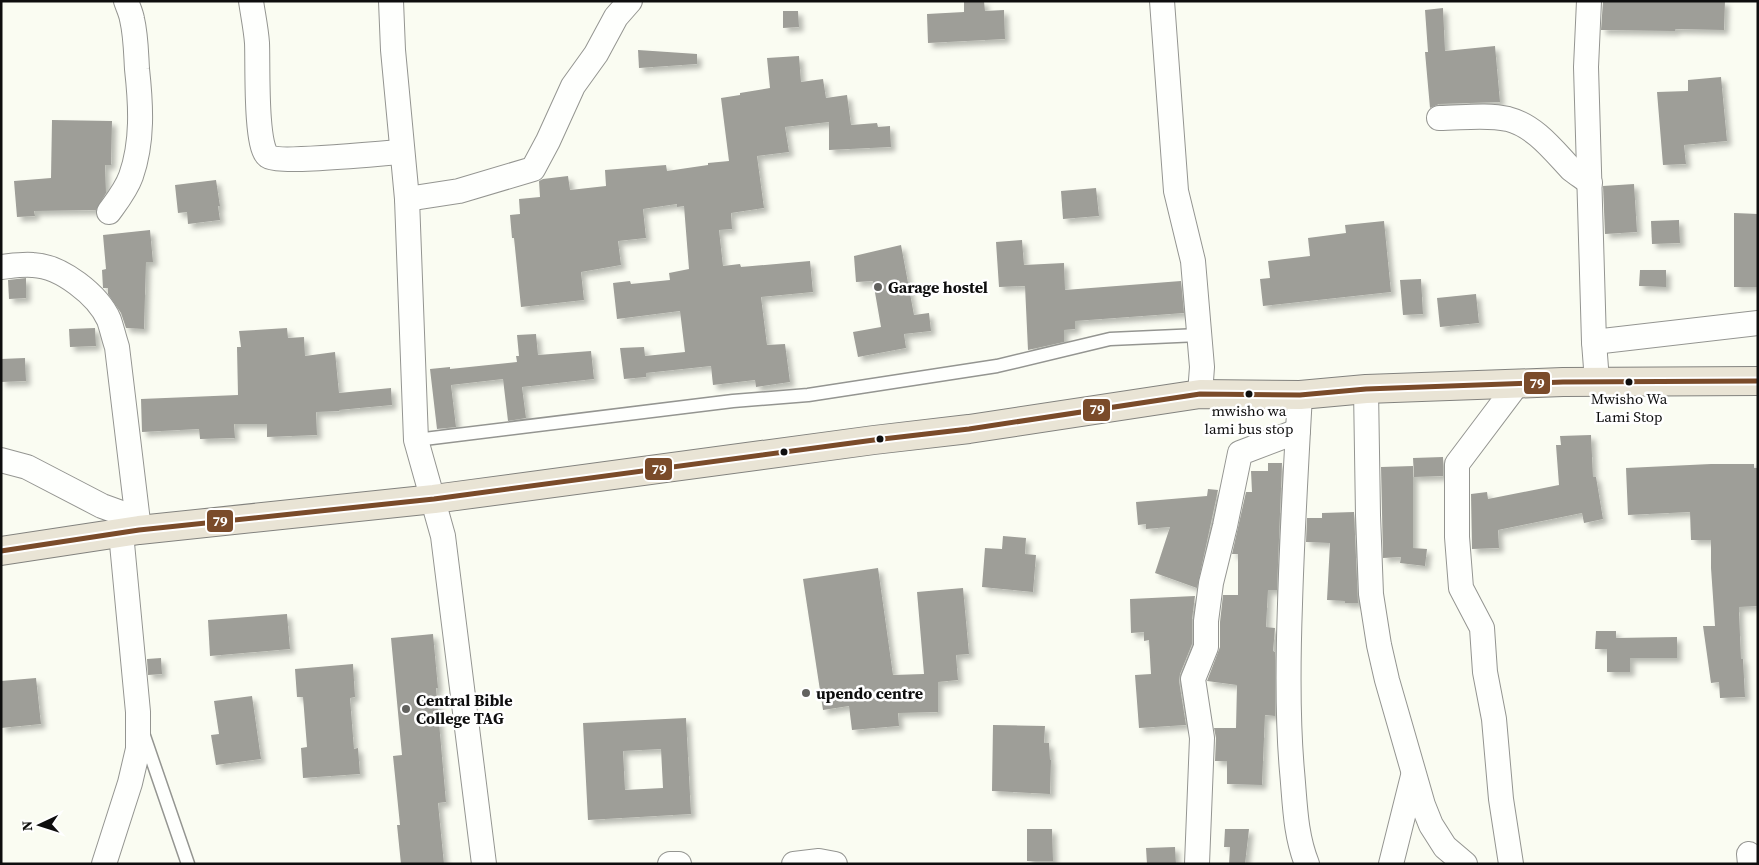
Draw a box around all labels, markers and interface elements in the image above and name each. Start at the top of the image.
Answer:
place label: Garage hostel [888,276,988,298]
marker: Garage hostel [872,281,884,293]
line badge: 79 [1523,371,1551,395]
text: 79 [1529,373,1545,393]
marker: Mwisho Wa Lami Stop [1624,377,1634,387]
place label: Mwisho Wa Lami Stop [1591,388,1668,427]
marker: mwisho wa lami bus stop [1244,389,1254,399]
line badge: 79 [1082,398,1111,422]
text: 79 [1089,399,1105,419]
place label: mwisho wa lami bus stop [1205,400,1294,439]
unlabelled marker [875,434,885,444]
unlabelled marker [779,447,789,457]
line badge: 79 [644,457,673,481]
text: 79 [651,459,667,479]
line badge: 79 [206,509,234,533]
text: 79 [212,511,228,531]
place label: upendo centre [816,682,923,704]
marker: upendo centre [800,687,812,699]
place label: Central Bible College TAG [416,689,513,729]
marker: Central Bible College TAG [400,703,412,715]
north arrow [15,800,65,850]
text: N [17,820,37,832]

